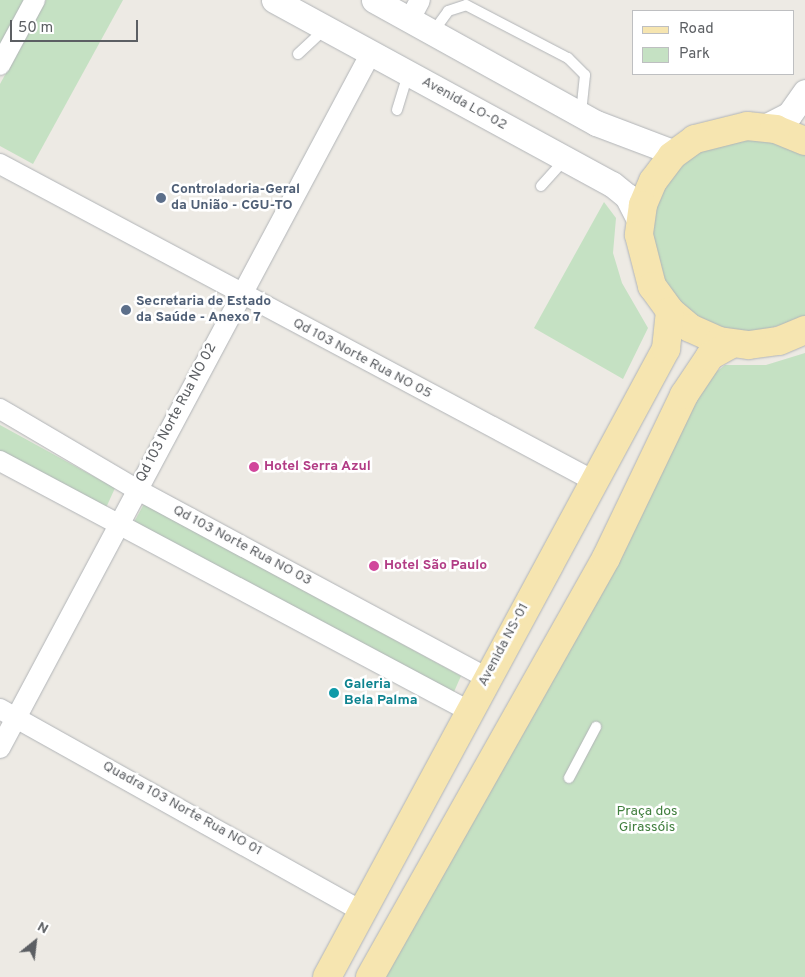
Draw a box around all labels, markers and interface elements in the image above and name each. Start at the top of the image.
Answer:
scale bar [12,10,140,42]
legend [632,10,795,75]
text: 50 m [18,19,53,38]
text: Road [679,20,714,39]
text: Park [679,45,710,64]
street label: Avenida LO-02 [419,74,509,134]
place label: Controladoria-Geral da União - CGU-TO [171,182,300,214]
marker: Controladoria-Geral da União - CGU-TO [155,192,167,204]
place label: Secretaria de Estado da Saúde - Anexo 7 [136,294,271,326]
marker: Secretaria de Estado da Saúde - Anexo 7 [120,304,132,316]
street label: Qd 103 Norte Rua NO 05 [290,315,434,403]
street label: Qd 103 Norte Rua NO 02 [133,341,221,485]
place label: Hotel Serra Azul [264,459,372,475]
marker: Hotel Serra Azul [248,461,260,473]
street label: Qd 103 Norte Rua NO 03 [170,502,314,590]
place label: Hotel São Paulo [384,558,487,574]
marker: Hotel São Paulo [368,560,380,572]
street label: Avenida NS-01 [475,601,533,689]
place label: Galeria Bela Palma [344,677,417,710]
marker: Galeria Bela Palma [328,687,340,699]
street label: Quadra 103 Norte Rua NO 01 [99,758,265,860]
park label: Praça dos Girassóis [616,804,678,836]
north arrow [10,917,60,967]
text: N [34,919,51,938]

